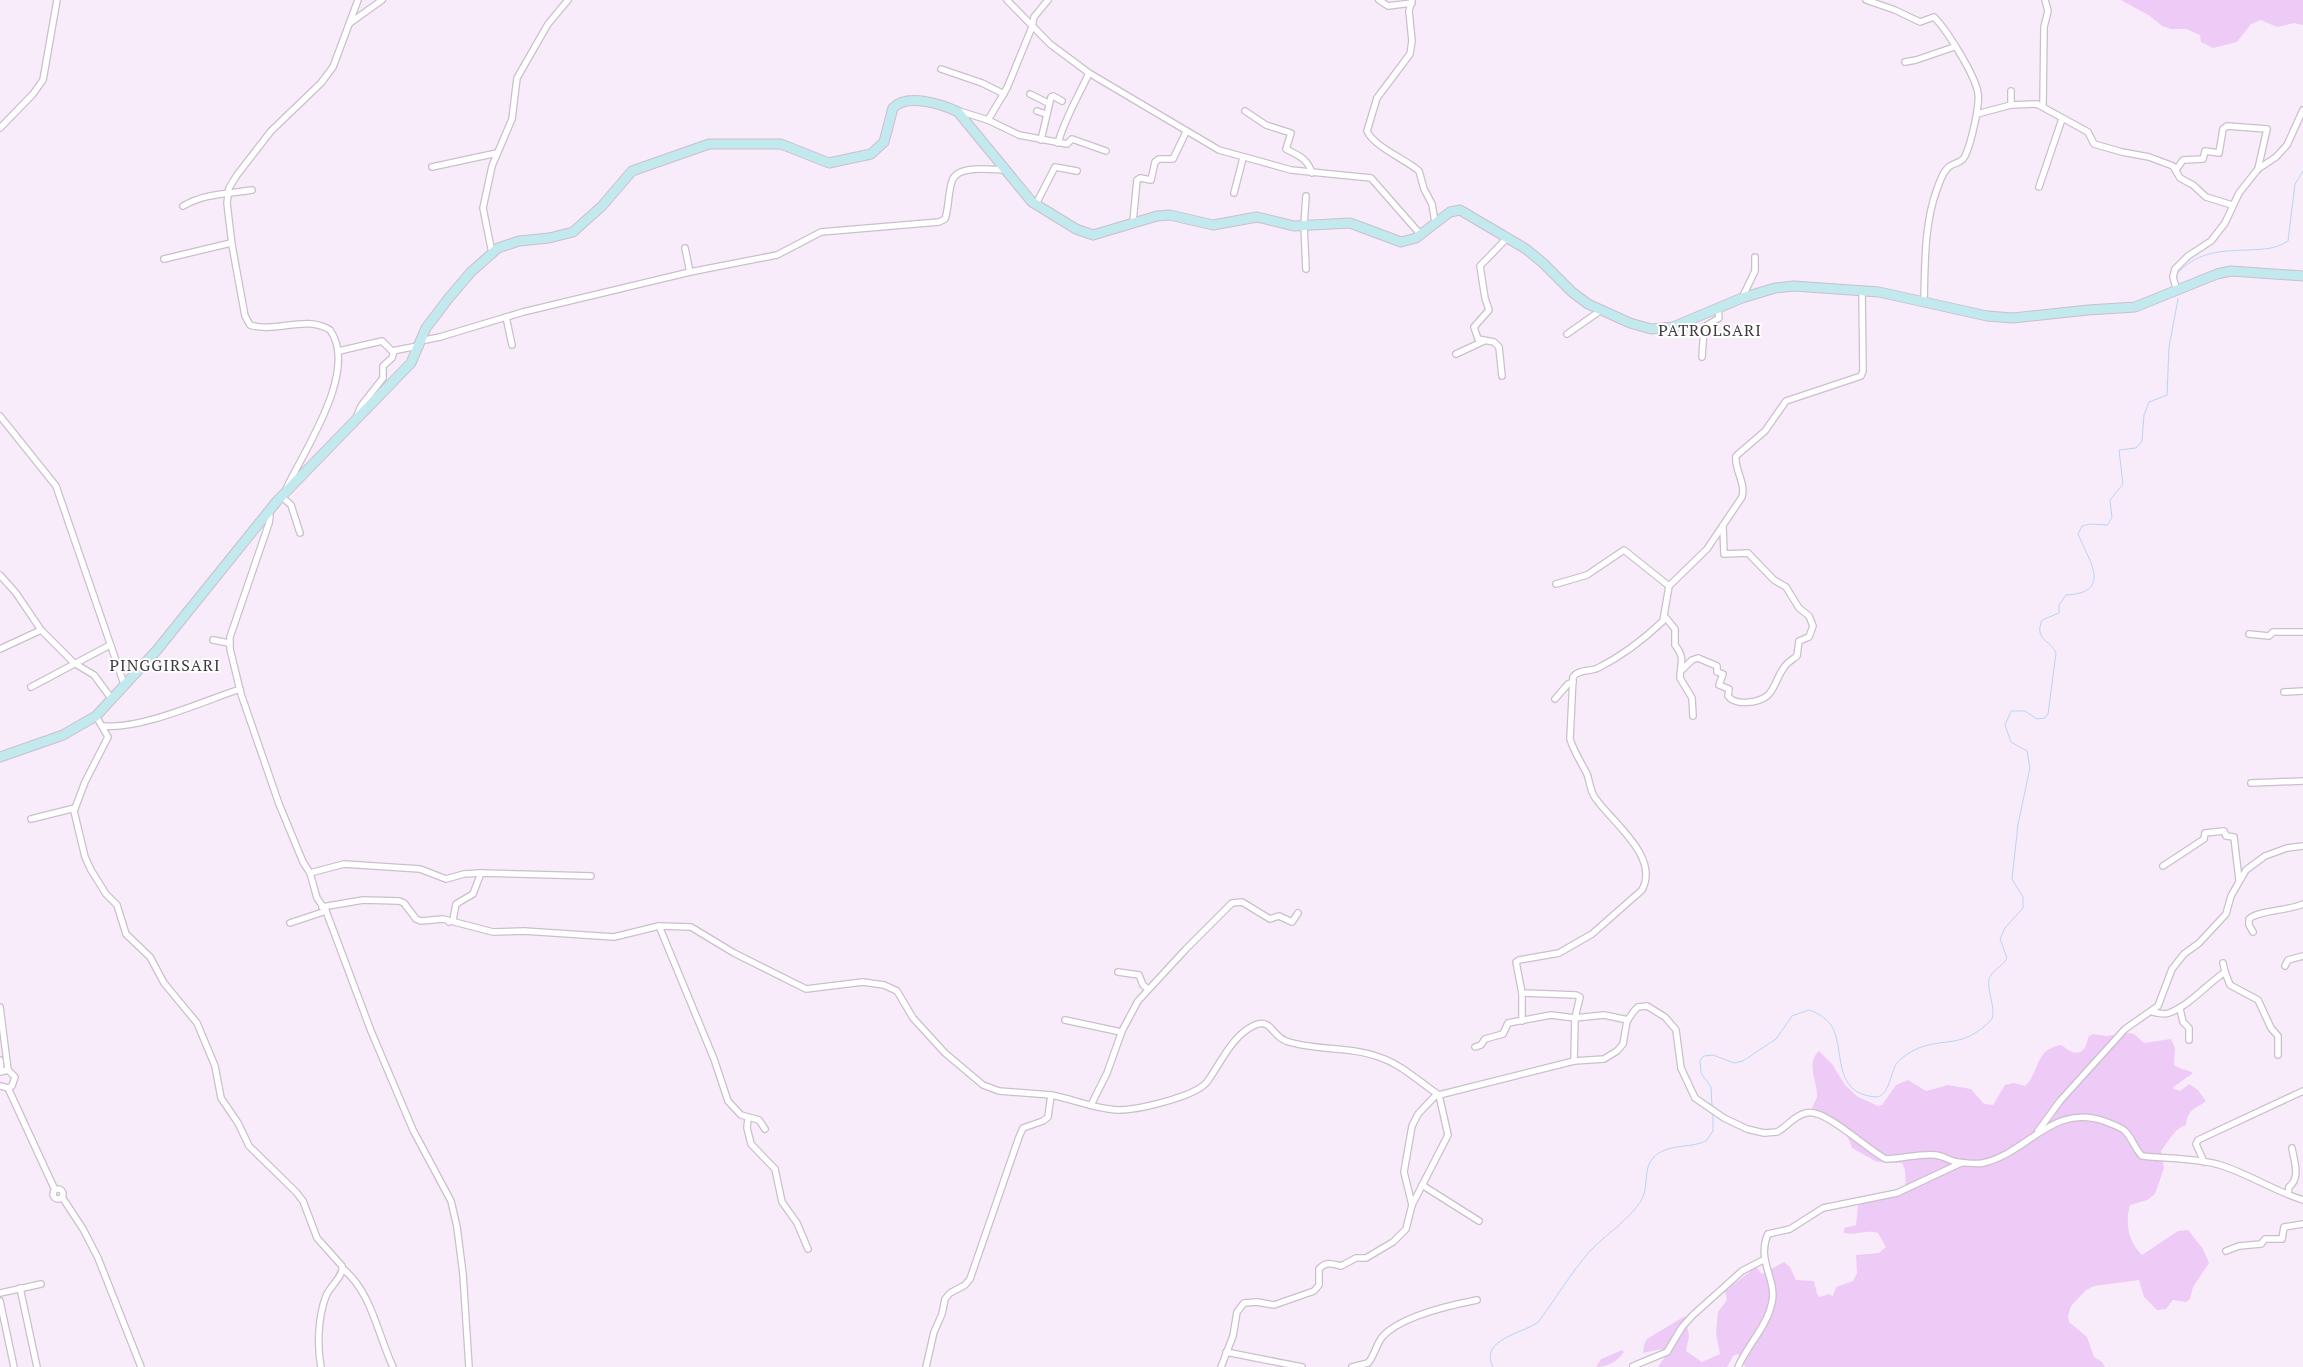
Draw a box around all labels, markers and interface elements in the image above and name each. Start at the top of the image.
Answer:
district label: PATROLSARI [1658,319,1762,341]
district label: PINGGIRSARI [109,654,221,676]

